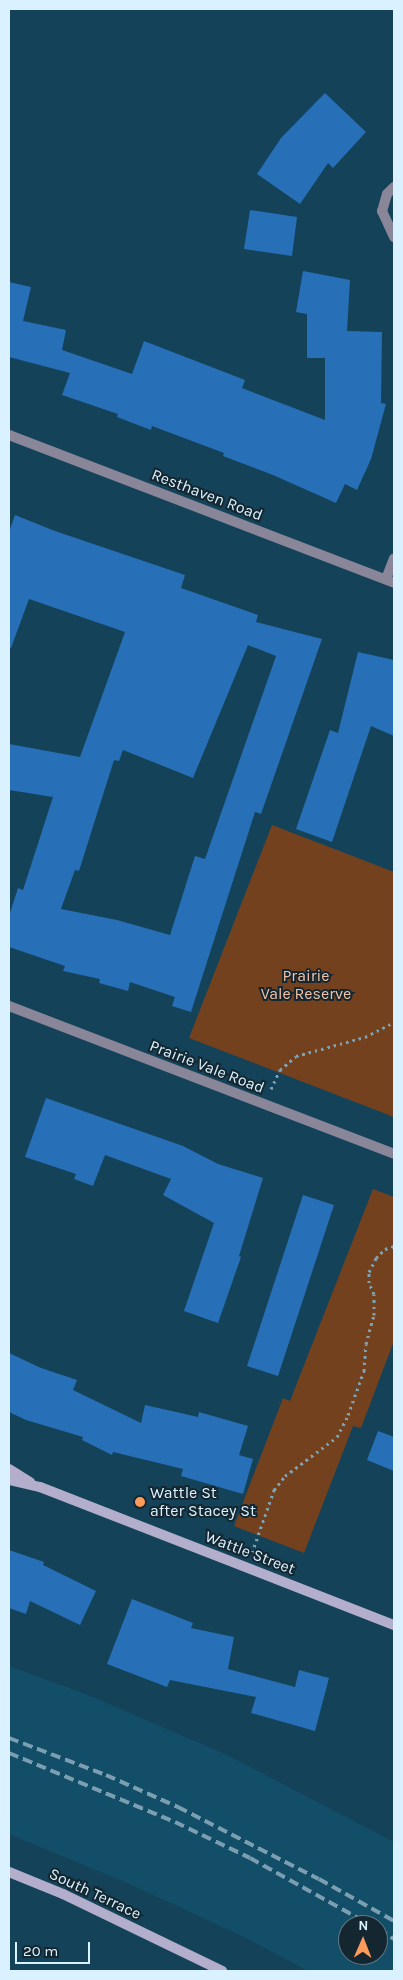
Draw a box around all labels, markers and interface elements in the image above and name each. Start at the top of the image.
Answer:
street label: Resthaven Road [149,465,265,525]
park label: Prairie Vale Reserve [261,966,351,1004]
street label: Prairie Vale Road [147,1036,267,1098]
place label: Wattle St after Stacey St [150,1483,256,1521]
marker: Wattle St after Stacey St [134,1496,146,1508]
street label: Wattle Street [202,1527,298,1579]
street label: South Terrace [46,1864,144,1924]
north arrow [338,1915,388,1965]
text: N [358,1917,368,1934]
scale bar [18,1932,92,1964]
text: 20 m [23,1942,58,1960]

